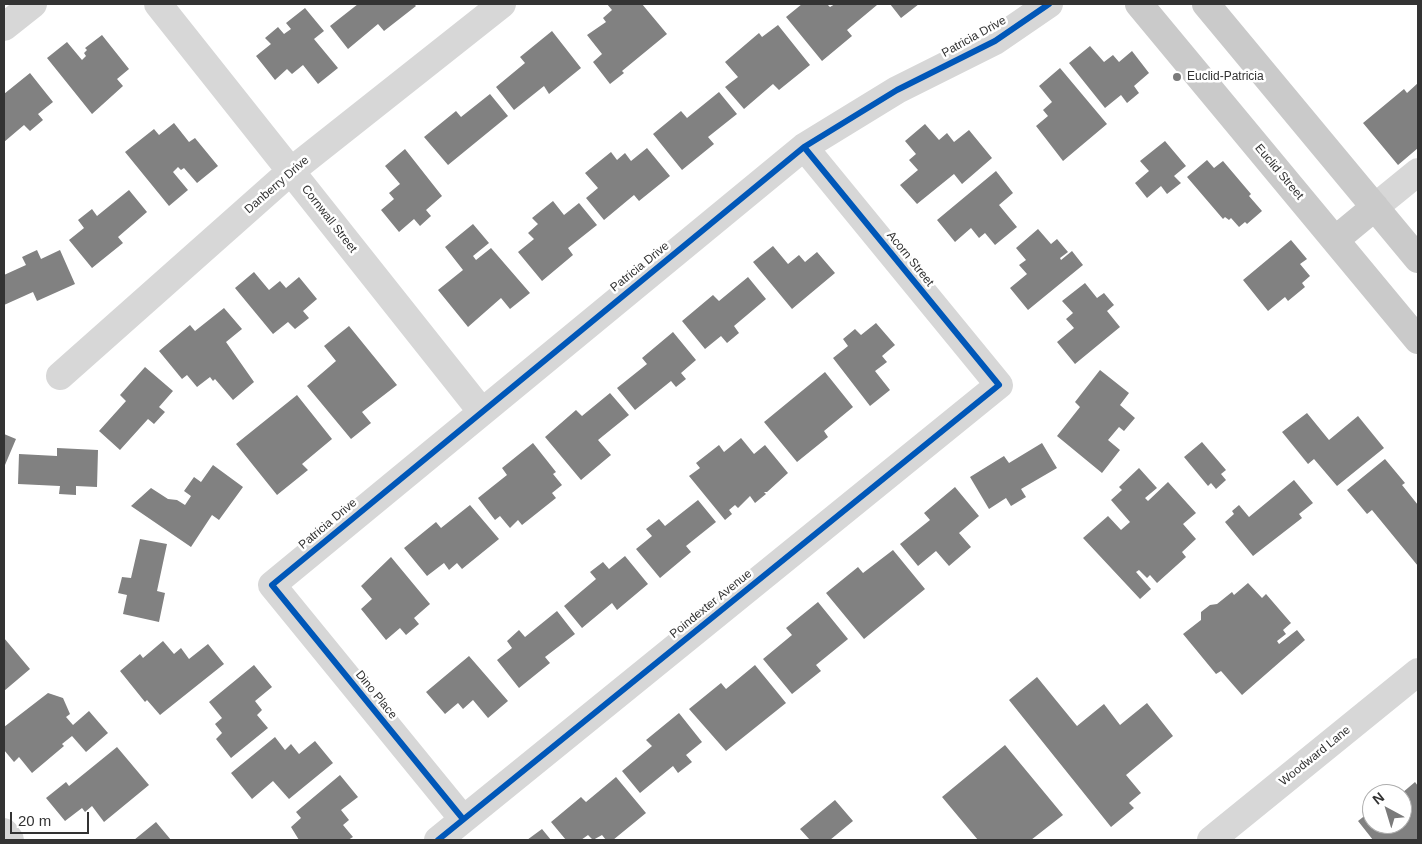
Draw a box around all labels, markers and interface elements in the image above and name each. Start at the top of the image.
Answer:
street label: Patricia Drive [939,13,1009,61]
place label: Euclid-Patricia [1187,70,1264,84]
marker: Euclid-Patricia [1171,71,1183,83]
street label: Euclid Street [1252,141,1306,203]
street label: Danberry Drive [242,153,312,217]
street label: Cornwall Street [298,182,360,256]
street label: Acorn Street [883,229,937,289]
street label: Patricia Drive [608,239,672,295]
street label: Patricia Drive [296,496,360,552]
street label: Poindexter Avenue [667,567,755,641]
street label: Dino Place [352,668,400,722]
street label: Woodward Lane [1277,723,1353,789]
north arrow [1362,784,1412,834]
text: N [1369,789,1387,808]
scale bar [12,802,91,834]
text: 20 m [18,812,51,829]

